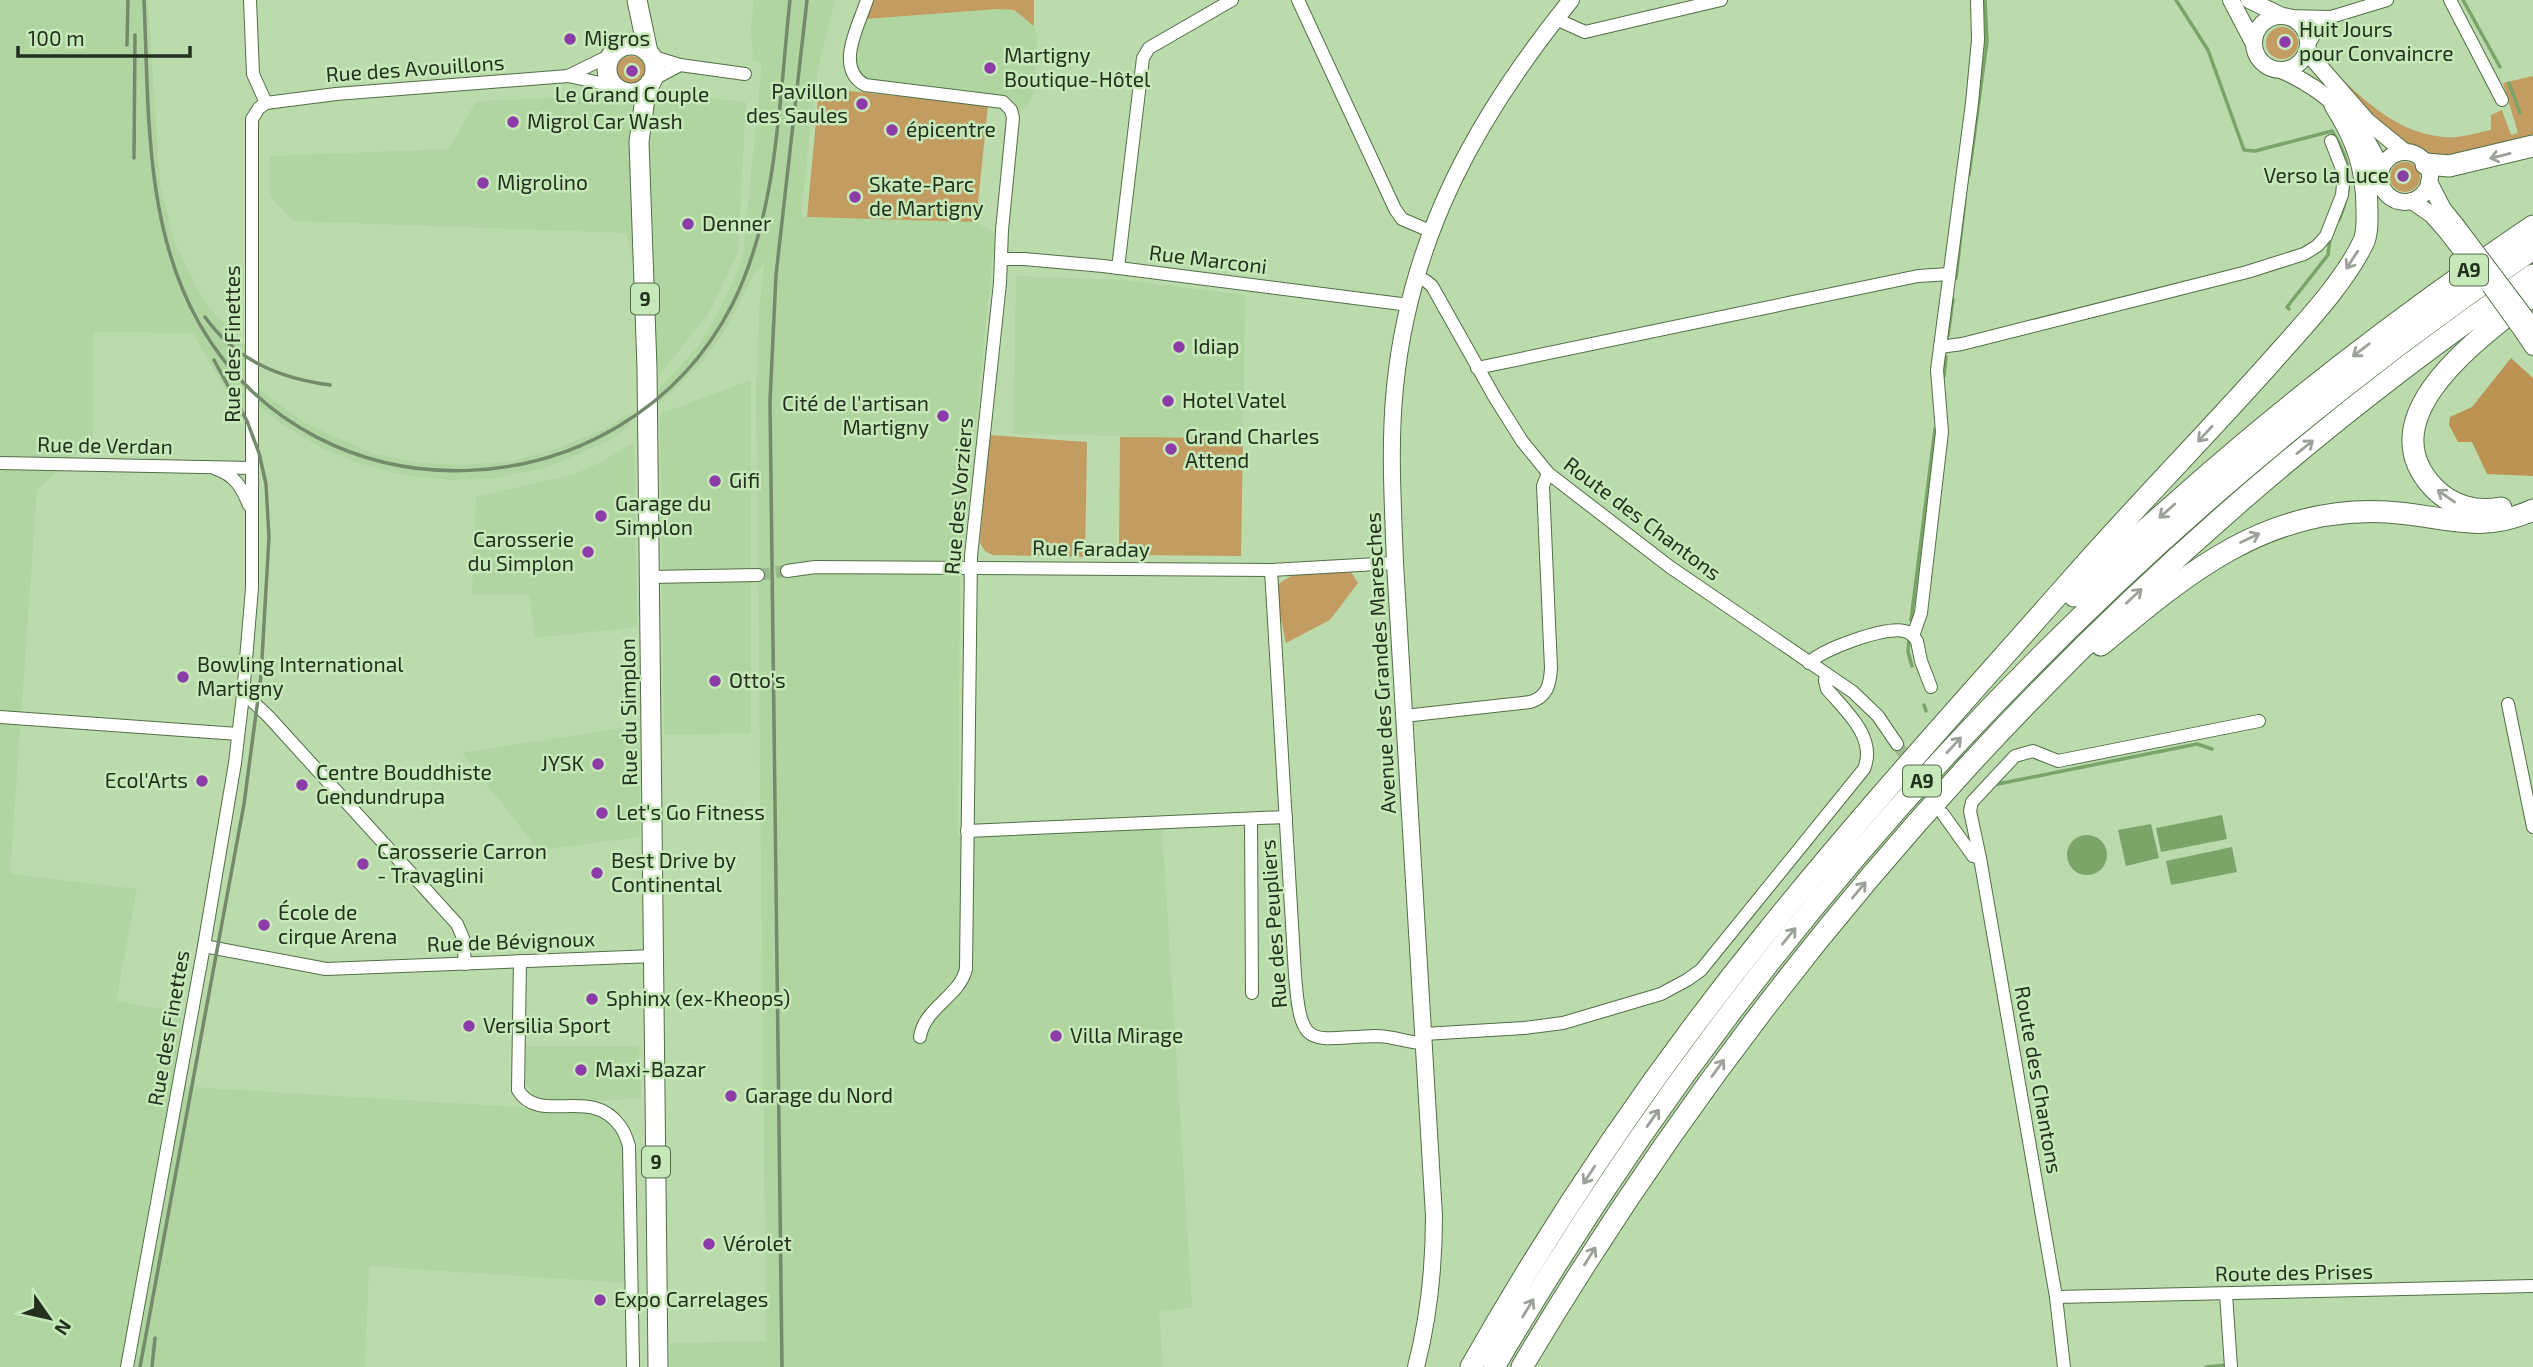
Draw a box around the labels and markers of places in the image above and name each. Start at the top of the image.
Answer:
place label: Huit Jours pour Convaincre [2299,16,2454,65]
place label: Migros [584,25,650,50]
marker: Migros [562,31,578,47]
marker: Huit Jours pour Convaincre [2277,34,2293,50]
place label: Martigny Boutique-Hôtel [1004,42,1151,91]
marker: Martigny Boutique-Hôtel [982,60,998,76]
marker: Le Grand Couple [624,63,640,79]
place label: Pavillon des Saules [746,78,848,127]
place label: Le Grand Couple [555,81,709,106]
marker: Pavillon des Saules [854,96,870,112]
place label: Migrol Car Wash [527,108,683,133]
marker: Migrol Car Wash [505,114,521,130]
place label: épicentre [906,116,996,141]
marker: épicentre [884,122,900,138]
place label: Verso la Luce [2263,162,2389,187]
marker: Verso la Luce [2395,168,2411,184]
place label: Migrolino [497,169,588,194]
place label: Skate-Parc de Martigny [869,171,984,220]
marker: Migrolino [475,175,491,191]
marker: Skate-Parc de Martigny [847,189,863,205]
place label: Denner [702,210,772,235]
marker: Denner [680,216,696,232]
place label: Idiap [1193,333,1239,358]
marker: Idiap [1171,339,1187,355]
place label: Hotel Vatel [1182,387,1287,412]
place label: Cité de l'artisan Martigny [782,390,929,439]
marker: Hotel Vatel [1160,393,1176,409]
marker: Cité de l'artisan Martigny [935,408,951,424]
place label: Grand Charles Attend [1185,423,1319,472]
marker: Grand Charles Attend [1163,441,1179,457]
place label: Gifi [729,467,760,492]
marker: Gifi [707,473,723,489]
place label: Garage du Simplon [615,490,711,539]
marker: Garage du Simplon [593,508,609,524]
place label: Carosserie du Simplon [467,526,574,575]
marker: Carosserie du Simplon [580,544,596,560]
place label: Bowling International Martigny [197,651,404,700]
place label: Otto's [729,667,786,692]
marker: Bowling International Martigny [175,669,191,685]
marker: Otto's [707,673,723,689]
place label: JYSK [541,750,585,775]
marker: JYSK [590,756,606,772]
place label: Centre Bouddhiste Gendundrupa [316,759,492,808]
place label: Ecol'Arts [105,767,188,792]
marker: Ecol'Arts [194,773,210,789]
marker: Centre Bouddhiste Gendundrupa [294,777,310,793]
place label: Let's Go Fitness [616,799,765,824]
marker: Let's Go Fitness [594,805,610,821]
place label: Carosserie Carron - Travaglini [377,838,547,887]
place label: Best Drive by Continental [611,847,736,896]
marker: Carosserie Carron - Travaglini [355,856,371,872]
marker: Best Drive by Continental [589,865,605,881]
place label: École de cirque Arena [278,899,397,948]
marker: École de cirque Arena [256,917,272,933]
place label: Sphinx (ex-Kheops) [606,985,790,1010]
marker: Sphinx (ex-Kheops) [584,991,600,1007]
place label: Versilia Sport [483,1012,611,1037]
marker: Versilia Sport [461,1018,477,1034]
place label: Villa Mirage [1070,1022,1183,1047]
marker: Villa Mirage [1048,1028,1064,1044]
place label: Maxi-Bazar [595,1056,706,1081]
marker: Maxi-Bazar [573,1062,589,1078]
place label: Garage du Nord [745,1082,893,1107]
marker: Garage du Nord [723,1088,739,1104]
place label: Vérolet [723,1230,792,1255]
marker: Vérolet [701,1236,717,1252]
place label: Expo Carrelages [614,1286,768,1311]
marker: Expo Carrelages [592,1292,608,1308]

